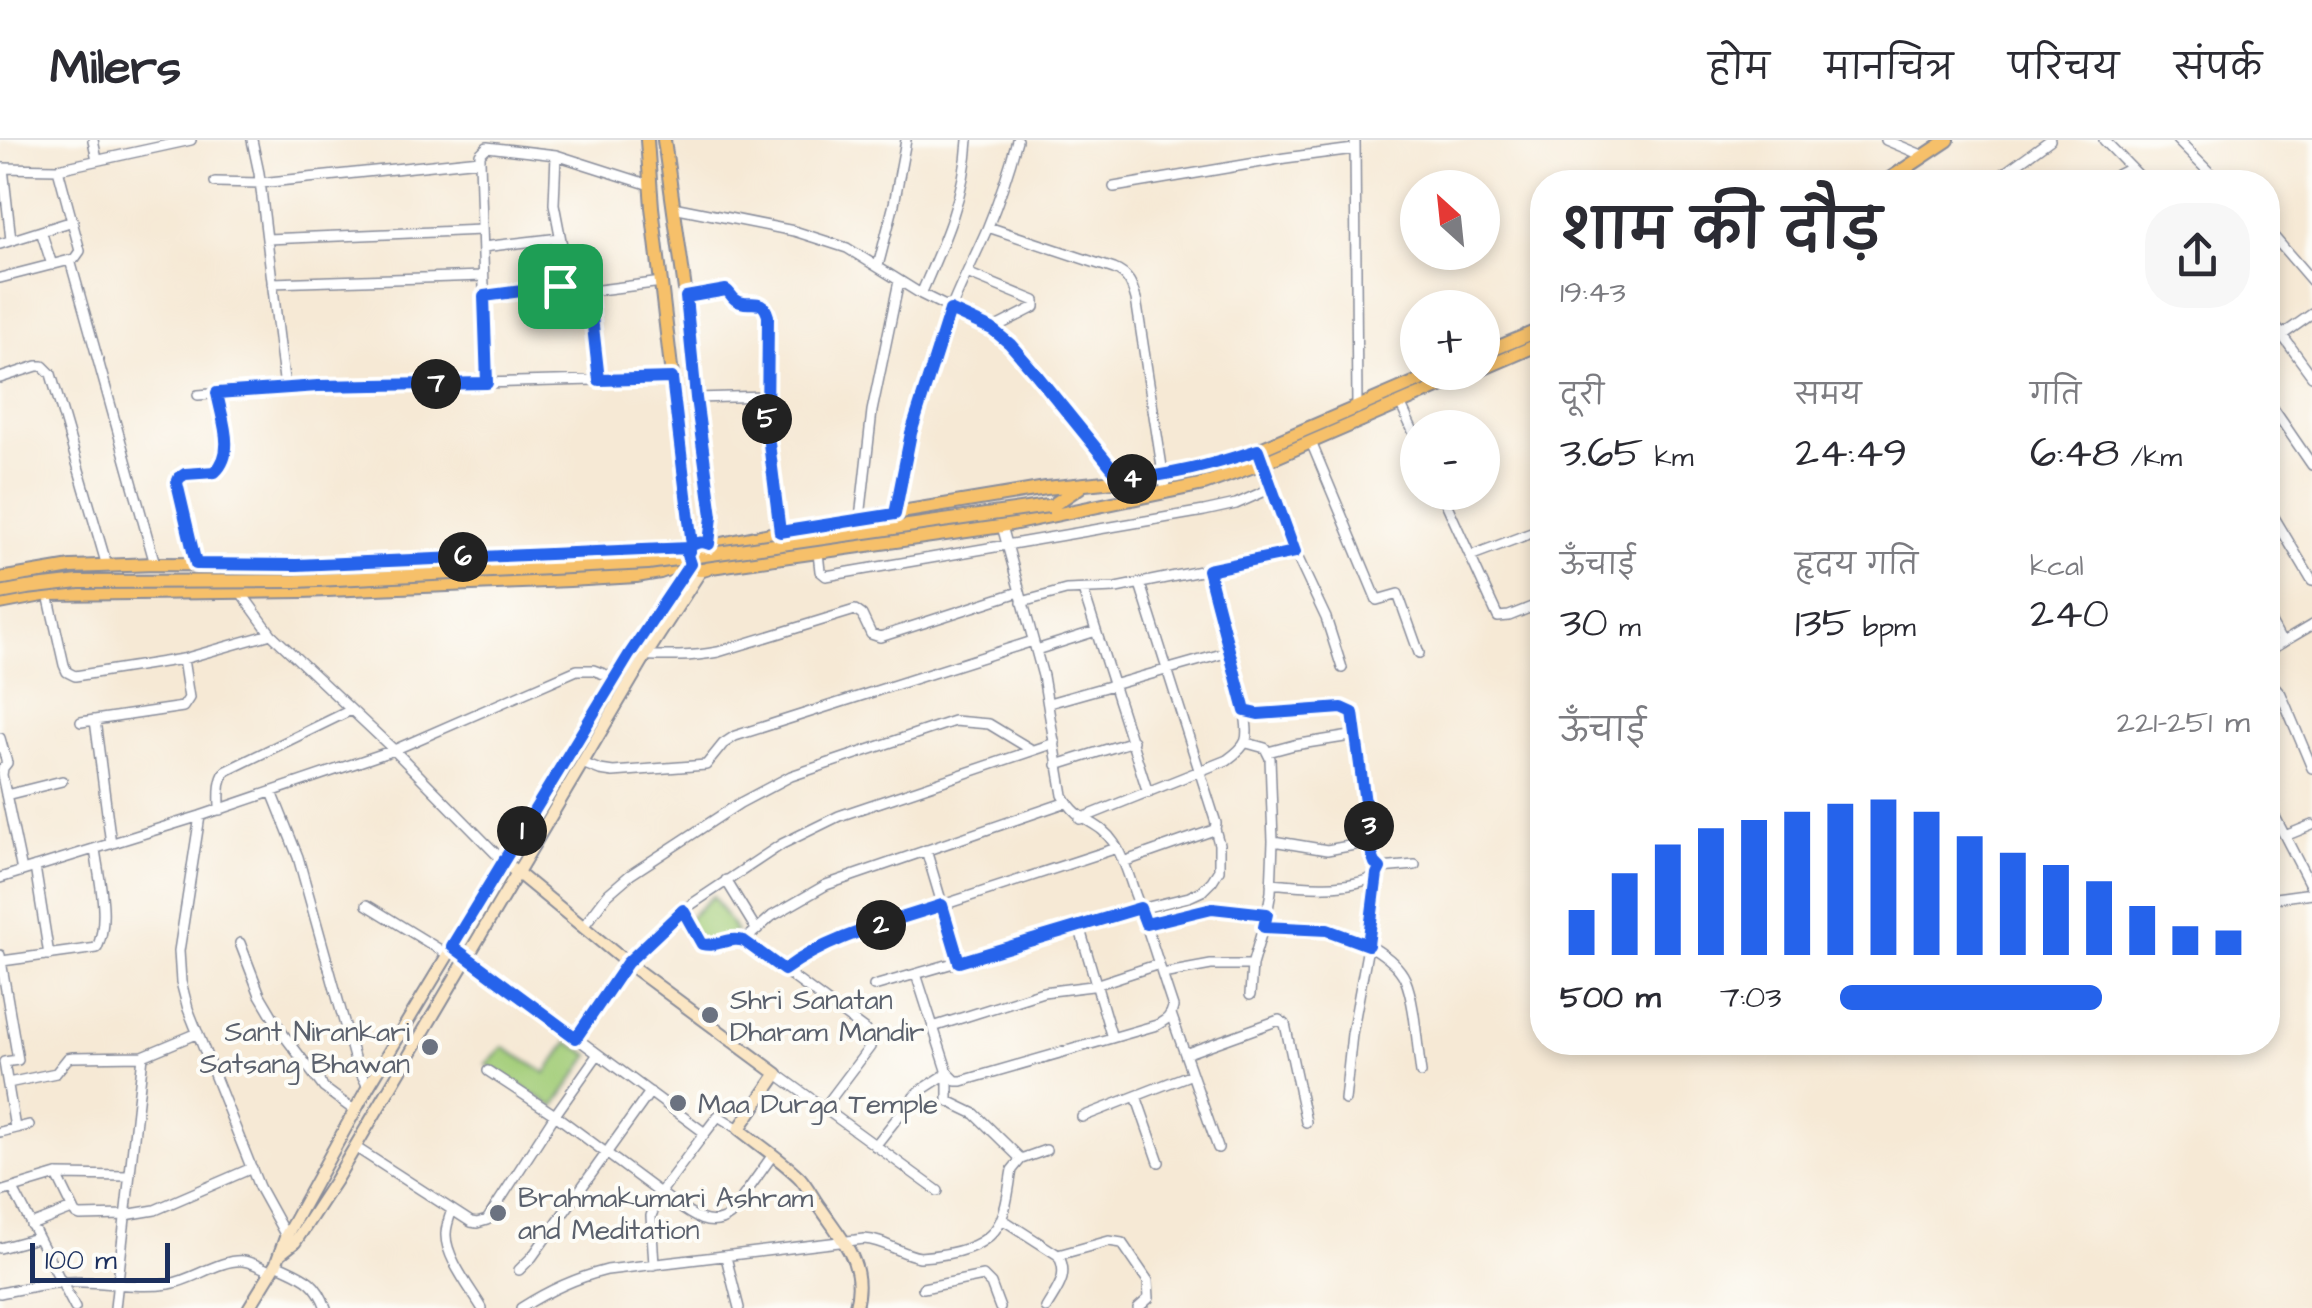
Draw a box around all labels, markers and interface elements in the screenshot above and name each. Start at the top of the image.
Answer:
text: Milers [50,36,181,102]
text: होम [1708,44,1770,93]
text: मानचित्र [1825,44,1953,93]
text: परिचय [2008,44,2119,93]
text: संपर्क [2174,44,2262,93]
north arrow [1400,170,1500,270]
map controls [1400,170,1500,510]
text: शाम की दौड़ [1560,194,1881,270]
button: share [2145,203,2250,308]
pin [518,244,603,329]
icon: arrive [533,259,588,314]
text: 19:43 [1560,270,1626,315]
button: + [1400,290,1500,390]
pin: 7 [411,359,461,409]
text: 7 [427,364,445,403]
text: दूरी [1560,376,1604,415]
text: समय [1795,376,1862,415]
text: गति [2030,376,2081,415]
pin: 5 [742,394,792,444]
text: 5 [757,399,777,438]
button: − [1400,410,1500,510]
text: 3.65 [1560,425,1643,483]
text: 24:49 [1795,425,1907,483]
text: 6:48 [2030,425,2119,483]
text: km [1643,438,1694,477]
text: /km [2119,438,2182,477]
pin: 4 [1107,454,1157,504]
text: 4 [1122,459,1142,498]
pin: 6 [438,532,488,582]
text: 6 [454,537,472,576]
text: ऊँचाई [1560,546,1635,585]
text: हृदय गति [1795,546,1918,585]
text: kcal [2030,547,2084,586]
text: 240 [2030,586,2109,644]
text: 30 [1560,595,1608,653]
text: 135 [1795,595,1851,653]
text: m [1608,608,1641,647]
text: bpm [1851,608,1916,647]
text: 221–251 m [2117,700,2250,745]
text: ऊँचाई [1560,709,1646,754]
pin: 3 [1344,801,1394,851]
pin: 1 [497,806,547,856]
text: 3 [1362,806,1376,845]
text: 1 [520,811,524,850]
pin: 2 [856,900,906,950]
text: 2 [873,905,889,944]
text: 500 m [1560,975,1661,1020]
text: 7:03 [1720,975,1782,1020]
place label: Shri Sanatan Dharam Mandir [730,981,924,1052]
marker: Shri Sanatan Dharam Mandir [699,1004,721,1026]
place label: Sant Nirankari Satsang Bhawan [200,1013,410,1085]
marker: Sant Nirankari Satsang Bhawan [419,1036,441,1058]
place label: Maa Durga Temple [698,1085,938,1125]
marker: Maa Durga Temple [667,1092,689,1114]
place label: Brahmakumari Ashram and Meditation [518,1179,813,1250]
marker: Brahmakumari Ashram and Meditation [487,1202,509,1224]
scale bar [30,1238,170,1282]
text: 100 m [45,1241,117,1280]

